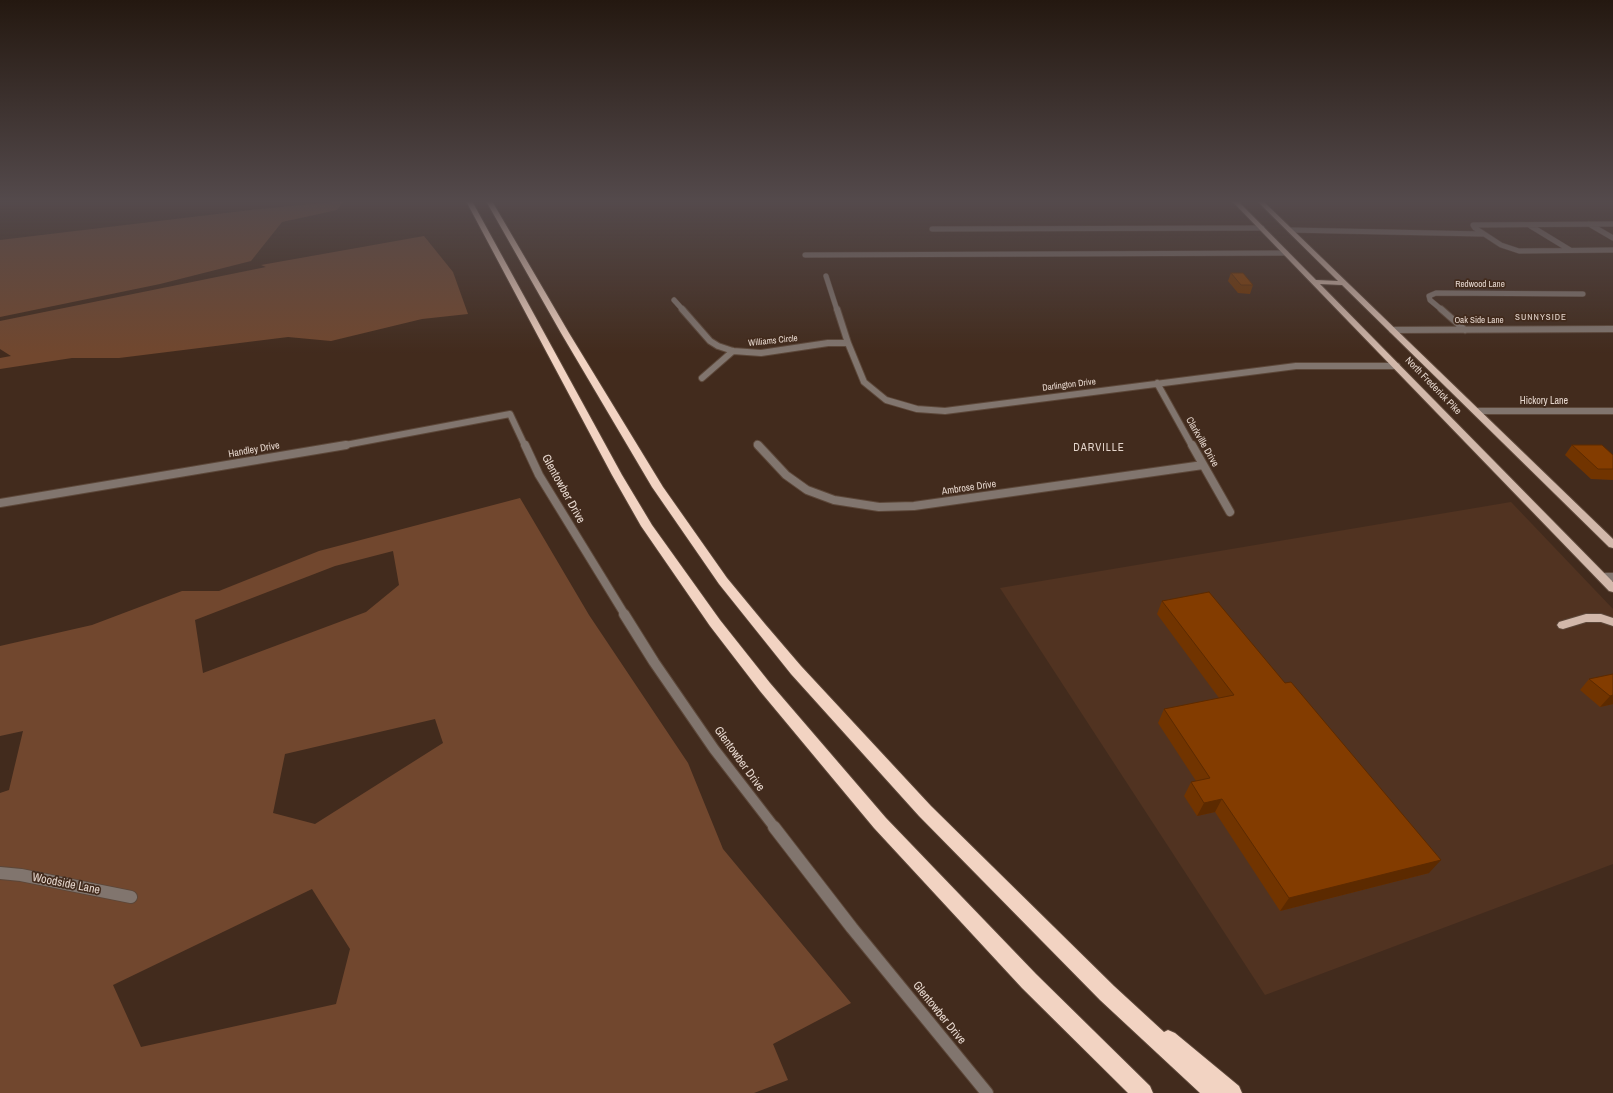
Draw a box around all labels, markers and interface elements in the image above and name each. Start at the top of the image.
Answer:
street label: Redwood Lane [1455,280,1505,290]
district label: SUNNYSIDE [1515,313,1567,323]
street label: Oak Side Lane [1454,316,1504,326]
street label: Williams Circle [748,333,798,349]
street label: North Frederick Pike [1402,355,1464,417]
street label: Darlington Drive [1042,376,1096,394]
street label: Hickory Lane [1520,395,1568,407]
street label: Clarkville Drive [1183,415,1221,469]
street label: Handley Drive [227,440,281,460]
district label: DARVILLE [1073,441,1125,455]
street label: Glentowber Drive [538,452,588,526]
street label: Ambrose Drive [941,478,997,498]
street label: Glentowber Drive [711,724,767,794]
street label: Woodside Lane [31,870,101,898]
street label: Glentowber Drive [909,979,969,1047]

